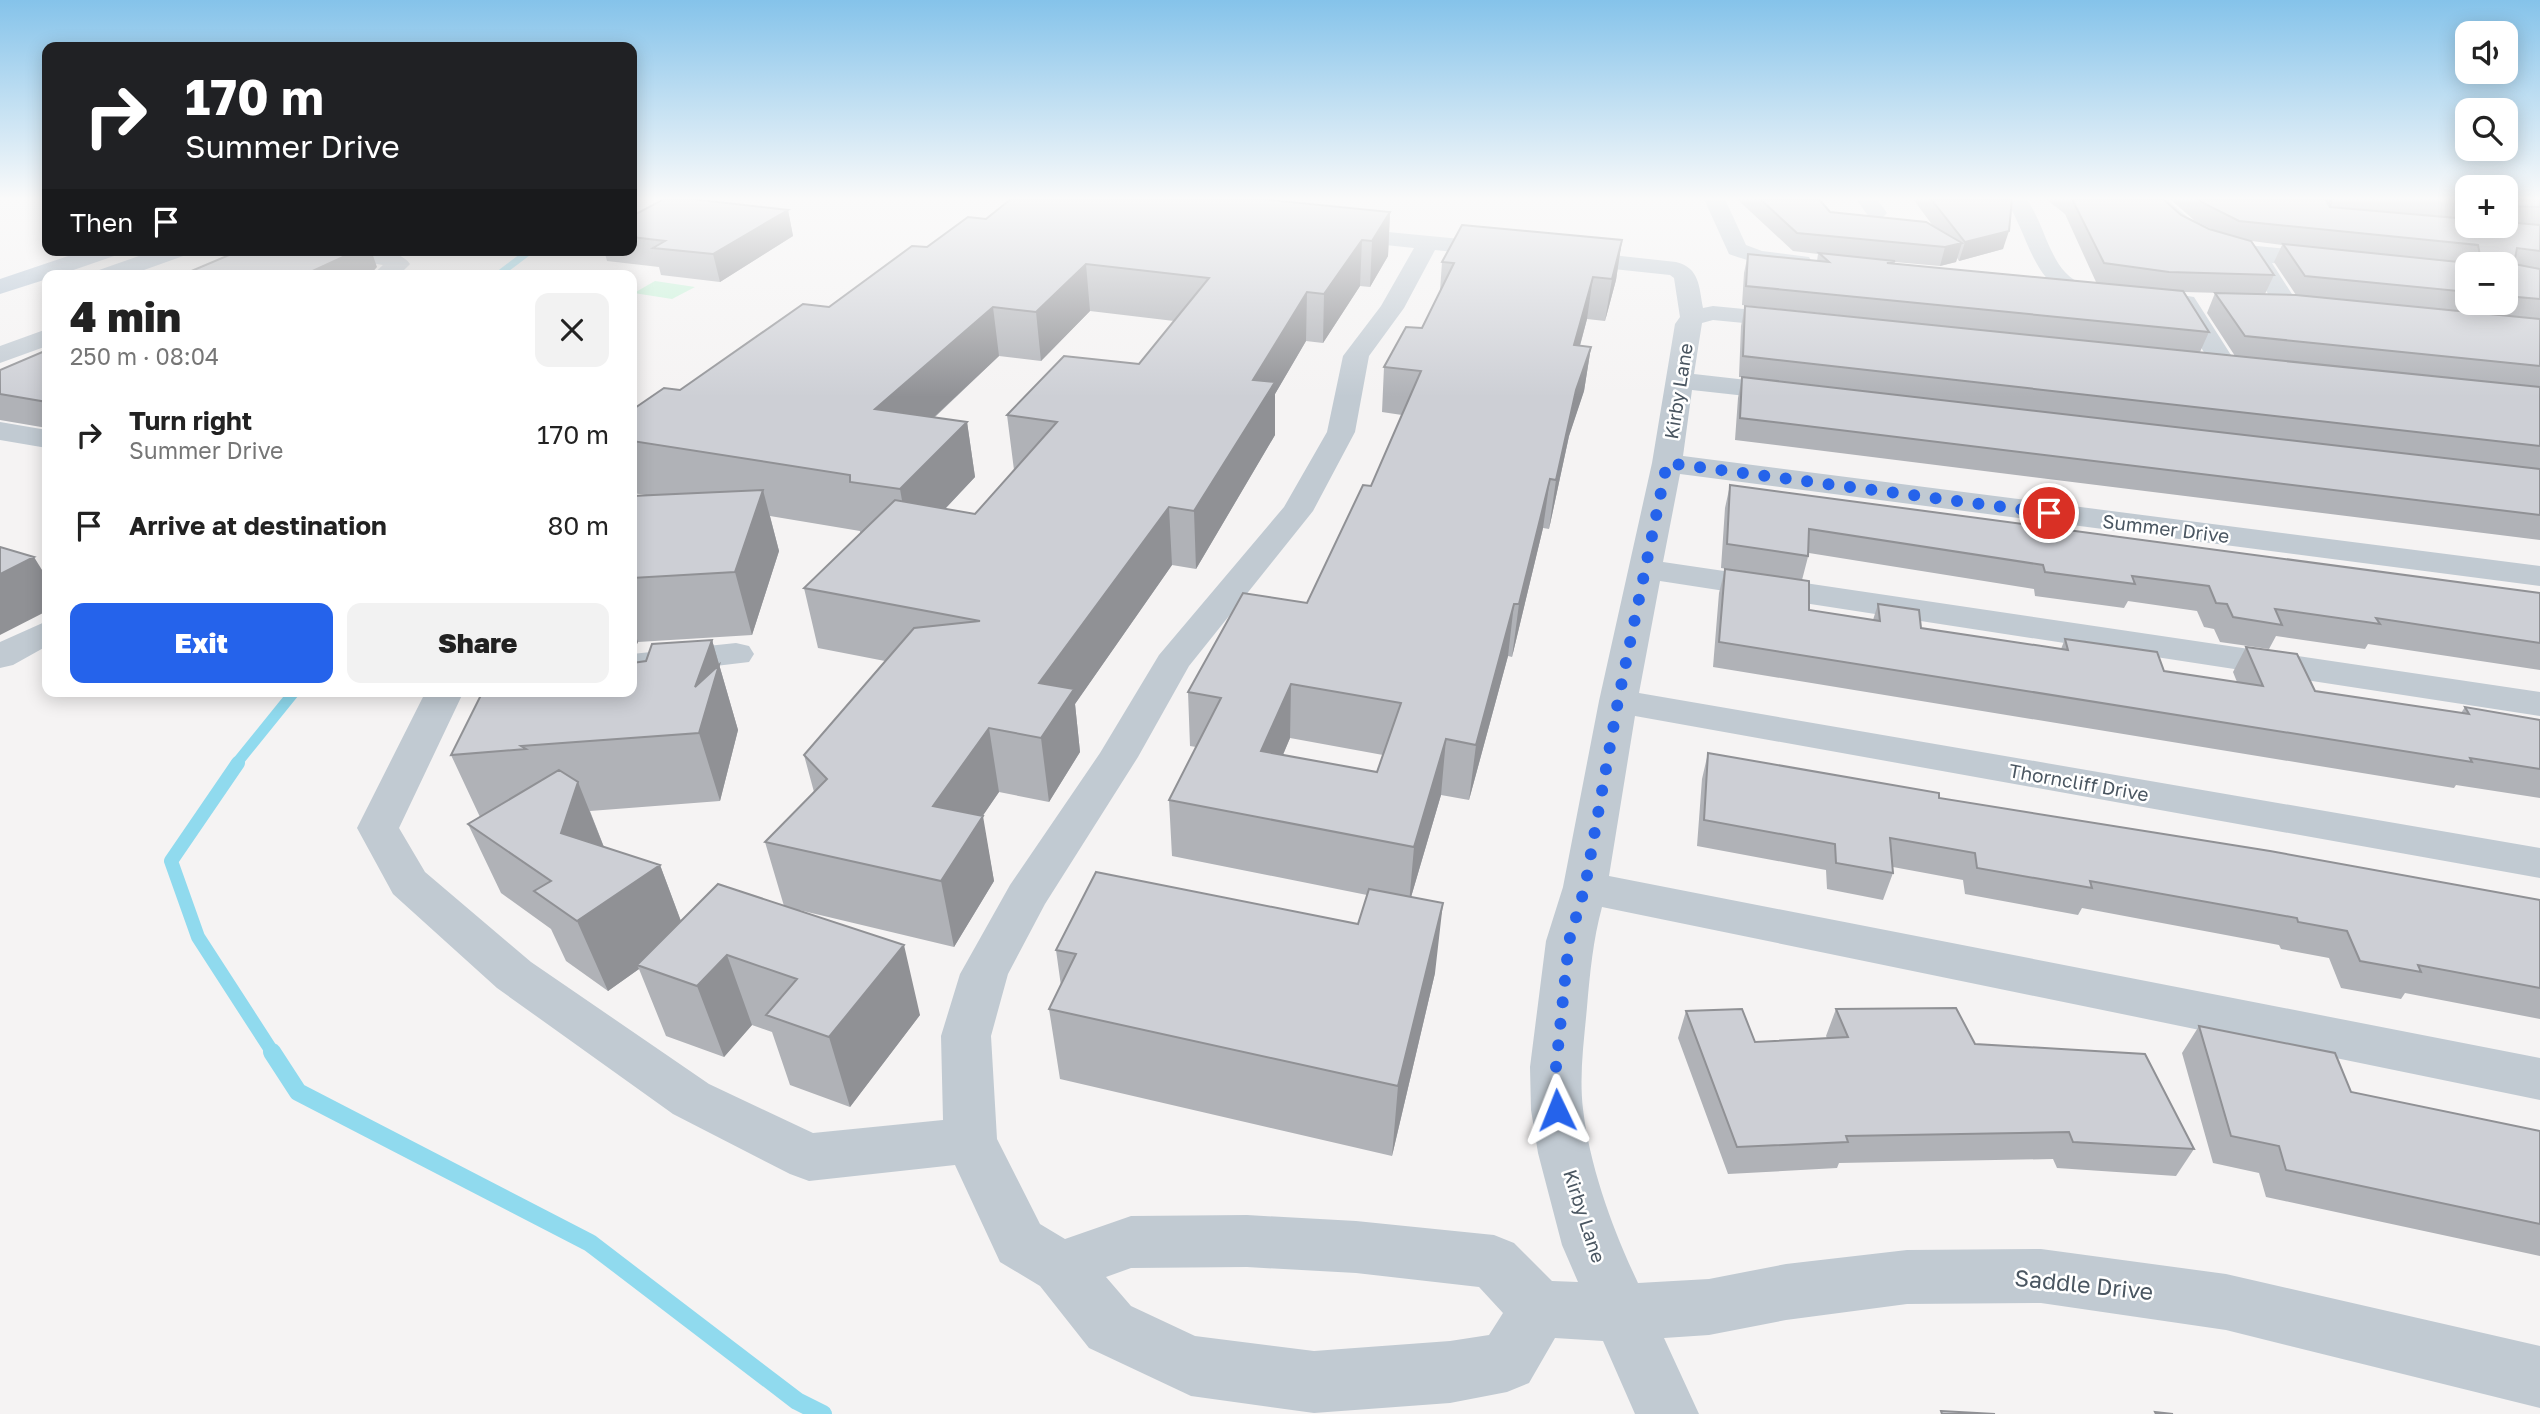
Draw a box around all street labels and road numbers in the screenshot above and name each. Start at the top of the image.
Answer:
street label: Kirby Lane [1659,341,1697,441]
street label: Summer Drive [2101,509,2231,547]
street label: Thorncliff Drive [2007,758,2151,806]
street label: Kirby Lane [1559,1166,1611,1266]
street label: Saddle Drive [2013,1263,2155,1305]

